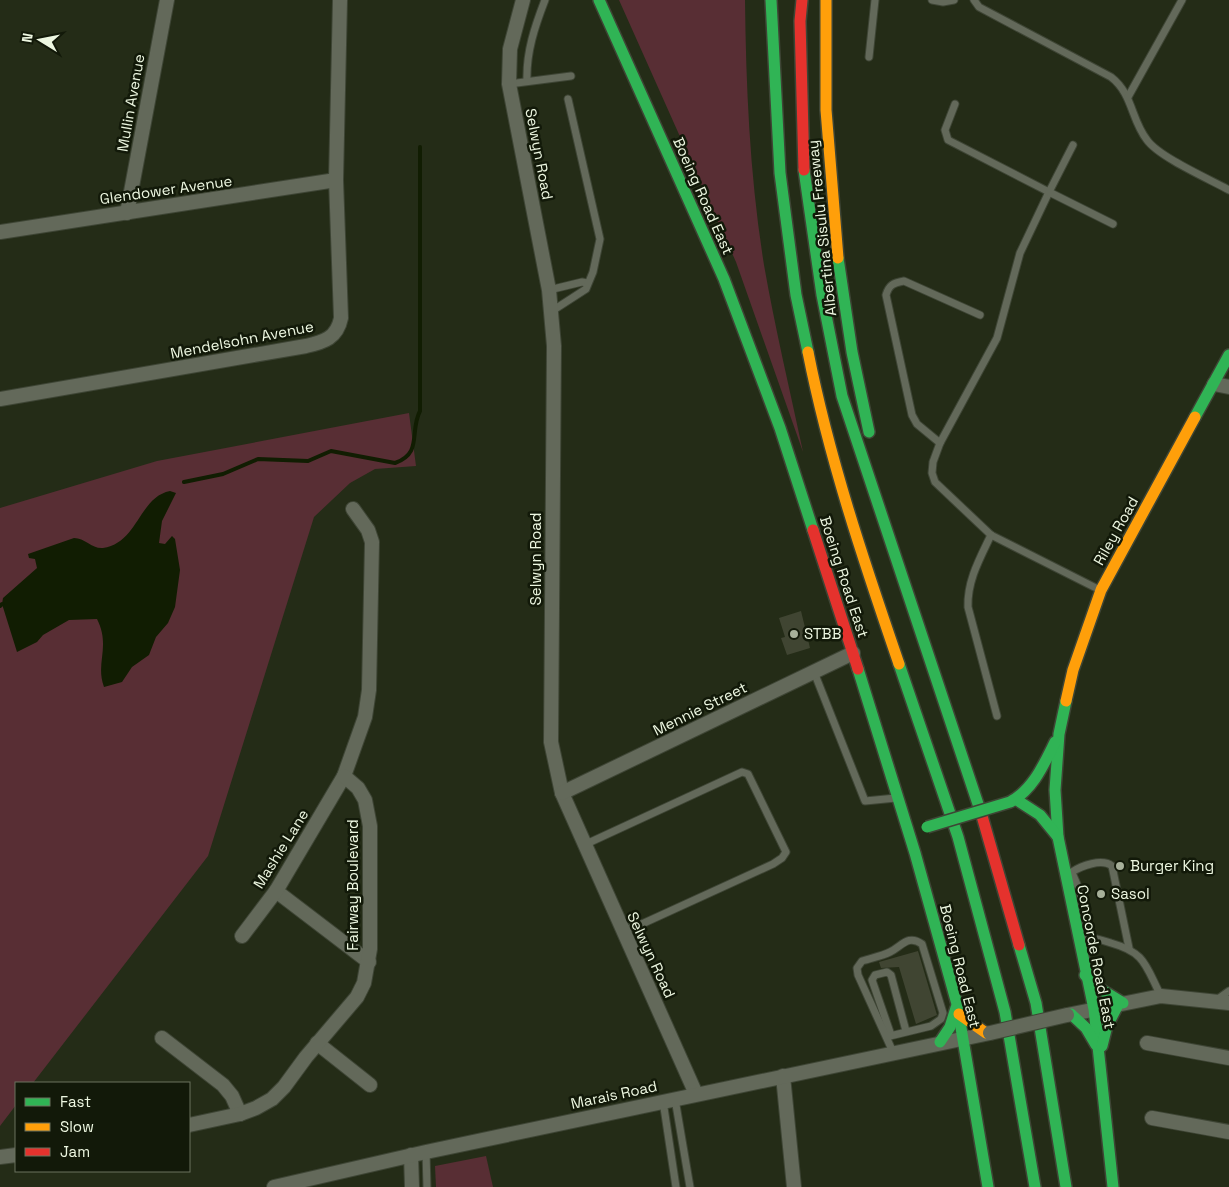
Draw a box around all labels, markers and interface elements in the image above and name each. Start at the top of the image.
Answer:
north arrow [15,15,65,65]
text: N [18,32,37,44]
street label: Mullin Avenue [113,52,148,153]
street label: Selwyn Road [521,107,558,201]
street label: Boeing Road East [669,134,738,258]
street label: Albertina Sisulu Freeway [803,139,840,317]
street label: Glendower Avenue [99,171,233,208]
street label: Mendelsohn Avenue [169,316,315,363]
street label: Riley Road [1089,493,1142,568]
street label: Selwyn Road [526,513,545,605]
street label: Boeing Road East [816,514,873,640]
place label: STBB [804,624,841,643]
marker: STBB [788,628,800,640]
street label: Mennie Street [650,678,750,740]
street label: Mashie Lane [249,805,313,892]
street label: Fairway Boulevard [343,819,362,951]
place label: Burger King [1130,856,1214,875]
marker: Burger King [1114,860,1126,872]
street label: Concorde Road East [1073,883,1120,1031]
place label: Sasol [1111,884,1150,903]
marker: Sasol [1095,888,1107,900]
street label: Boeing Road East [936,902,985,1030]
street label: Selwyn Road [623,909,680,1001]
street label: Marais Road [569,1076,659,1113]
legend [15,1082,190,1172]
text: Fast [60,1092,91,1111]
text: Slow [60,1117,94,1136]
text: Jam [60,1142,90,1161]

